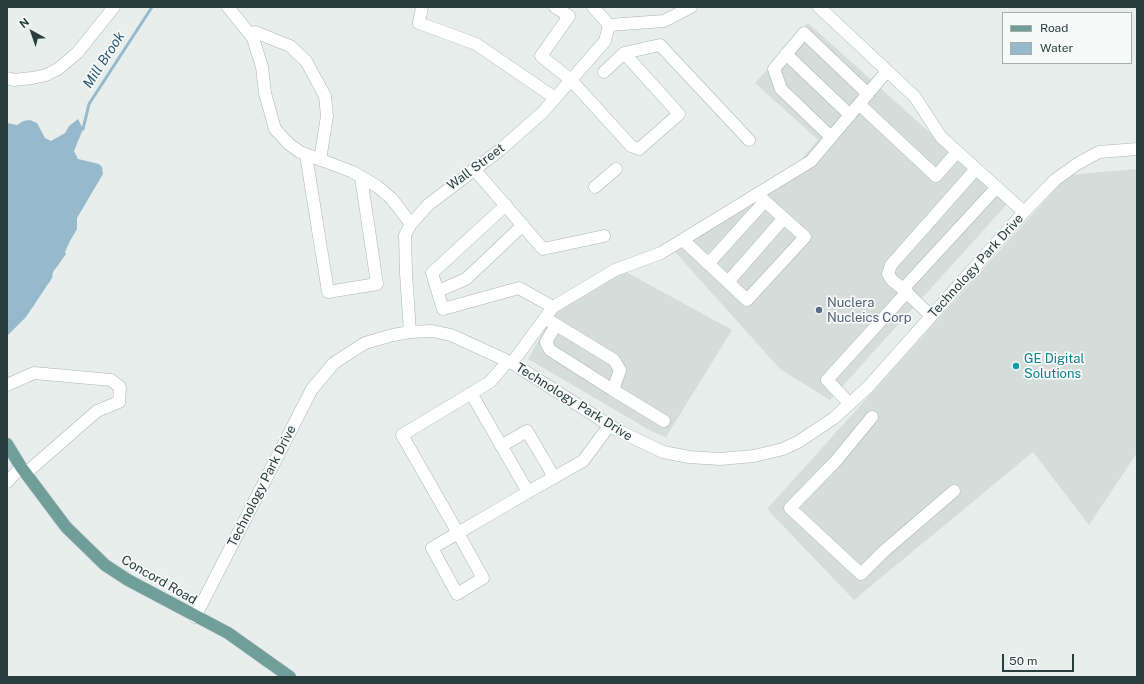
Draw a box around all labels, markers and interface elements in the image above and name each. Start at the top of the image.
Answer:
north arrow [12,12,52,52]
legend [1002,12,1132,64]
text: N [17,15,31,30]
text: Road [1040,21,1068,35]
water label: Mill Brook [80,29,128,91]
text: Water [1040,41,1073,55]
street label: Wall Street [444,140,508,194]
street label: Technology Park Drive [925,211,1027,321]
place label: Nuclera Nucleics Corp [827,295,911,326]
marker: Nuclera Nucleics Corp [814,305,824,315]
place label: GE Digital Solutions [1024,351,1084,382]
street label: Technology Park Drive [513,360,635,444]
marker: GE Digital Solutions [1011,361,1021,371]
street label: Technology Park Drive [224,422,300,550]
street label: Concord Road [118,552,200,608]
scale bar [1004,646,1076,672]
text: 50 m [1009,654,1037,668]

